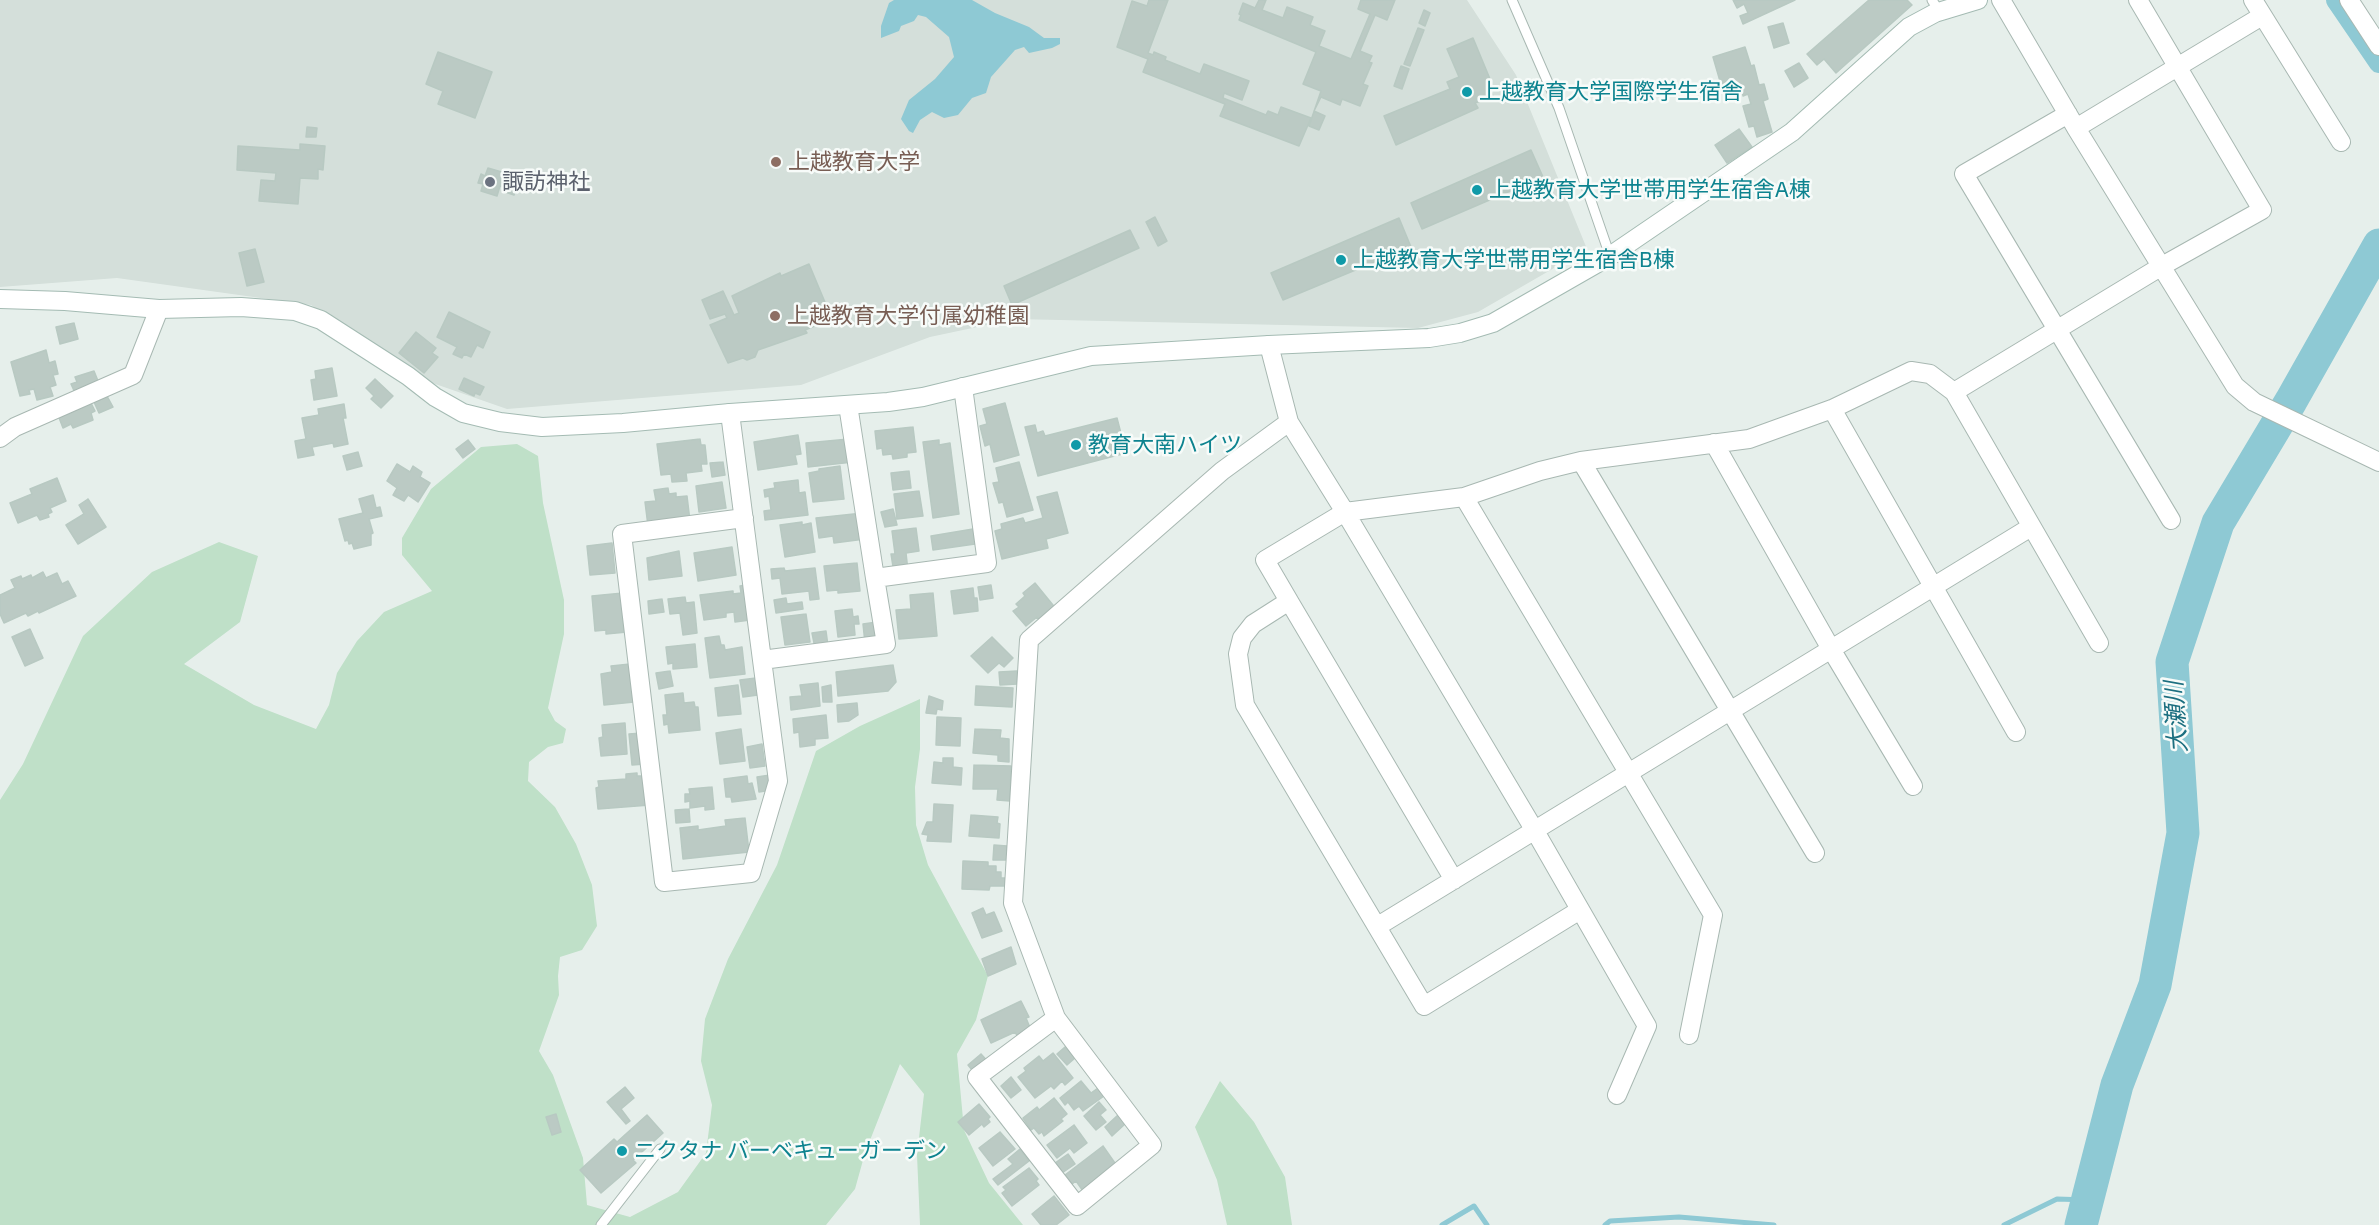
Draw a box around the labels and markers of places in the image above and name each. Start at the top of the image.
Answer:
place label: 上越教育大学国際学生宿舎 [1479,79,1743,105]
marker: 上越教育大学国際学生宿舎 [1460,85,1474,99]
place label: 上越教育大学 [788,149,920,175]
marker: 上越教育大学 [769,155,783,169]
place label: 諏訪神社 [502,169,590,195]
marker: 諏訪神社 [483,175,497,189]
place label: 上越教育大学世帯用学生宿舎A棟 [1489,177,1811,203]
marker: 上越教育大学世帯用学生宿舎A棟 [1470,183,1484,197]
place label: 上越教育大学世帯用学生宿舎B棟 [1353,247,1675,273]
marker: 上越教育大学世帯用学生宿舎B棟 [1334,253,1348,267]
place label: 上越教育大学付属幼稚園 [787,303,1029,329]
marker: 上越教育大学付属幼稚園 [768,309,782,323]
place label: 教育大南ハイツ [1088,432,1242,458]
marker: 教育大南ハイツ [1069,438,1083,452]
place label: ニクタナ バーベキューガーデン [634,1138,947,1164]
marker: ニクタナ バーベキューガーデン [615,1144,629,1158]

